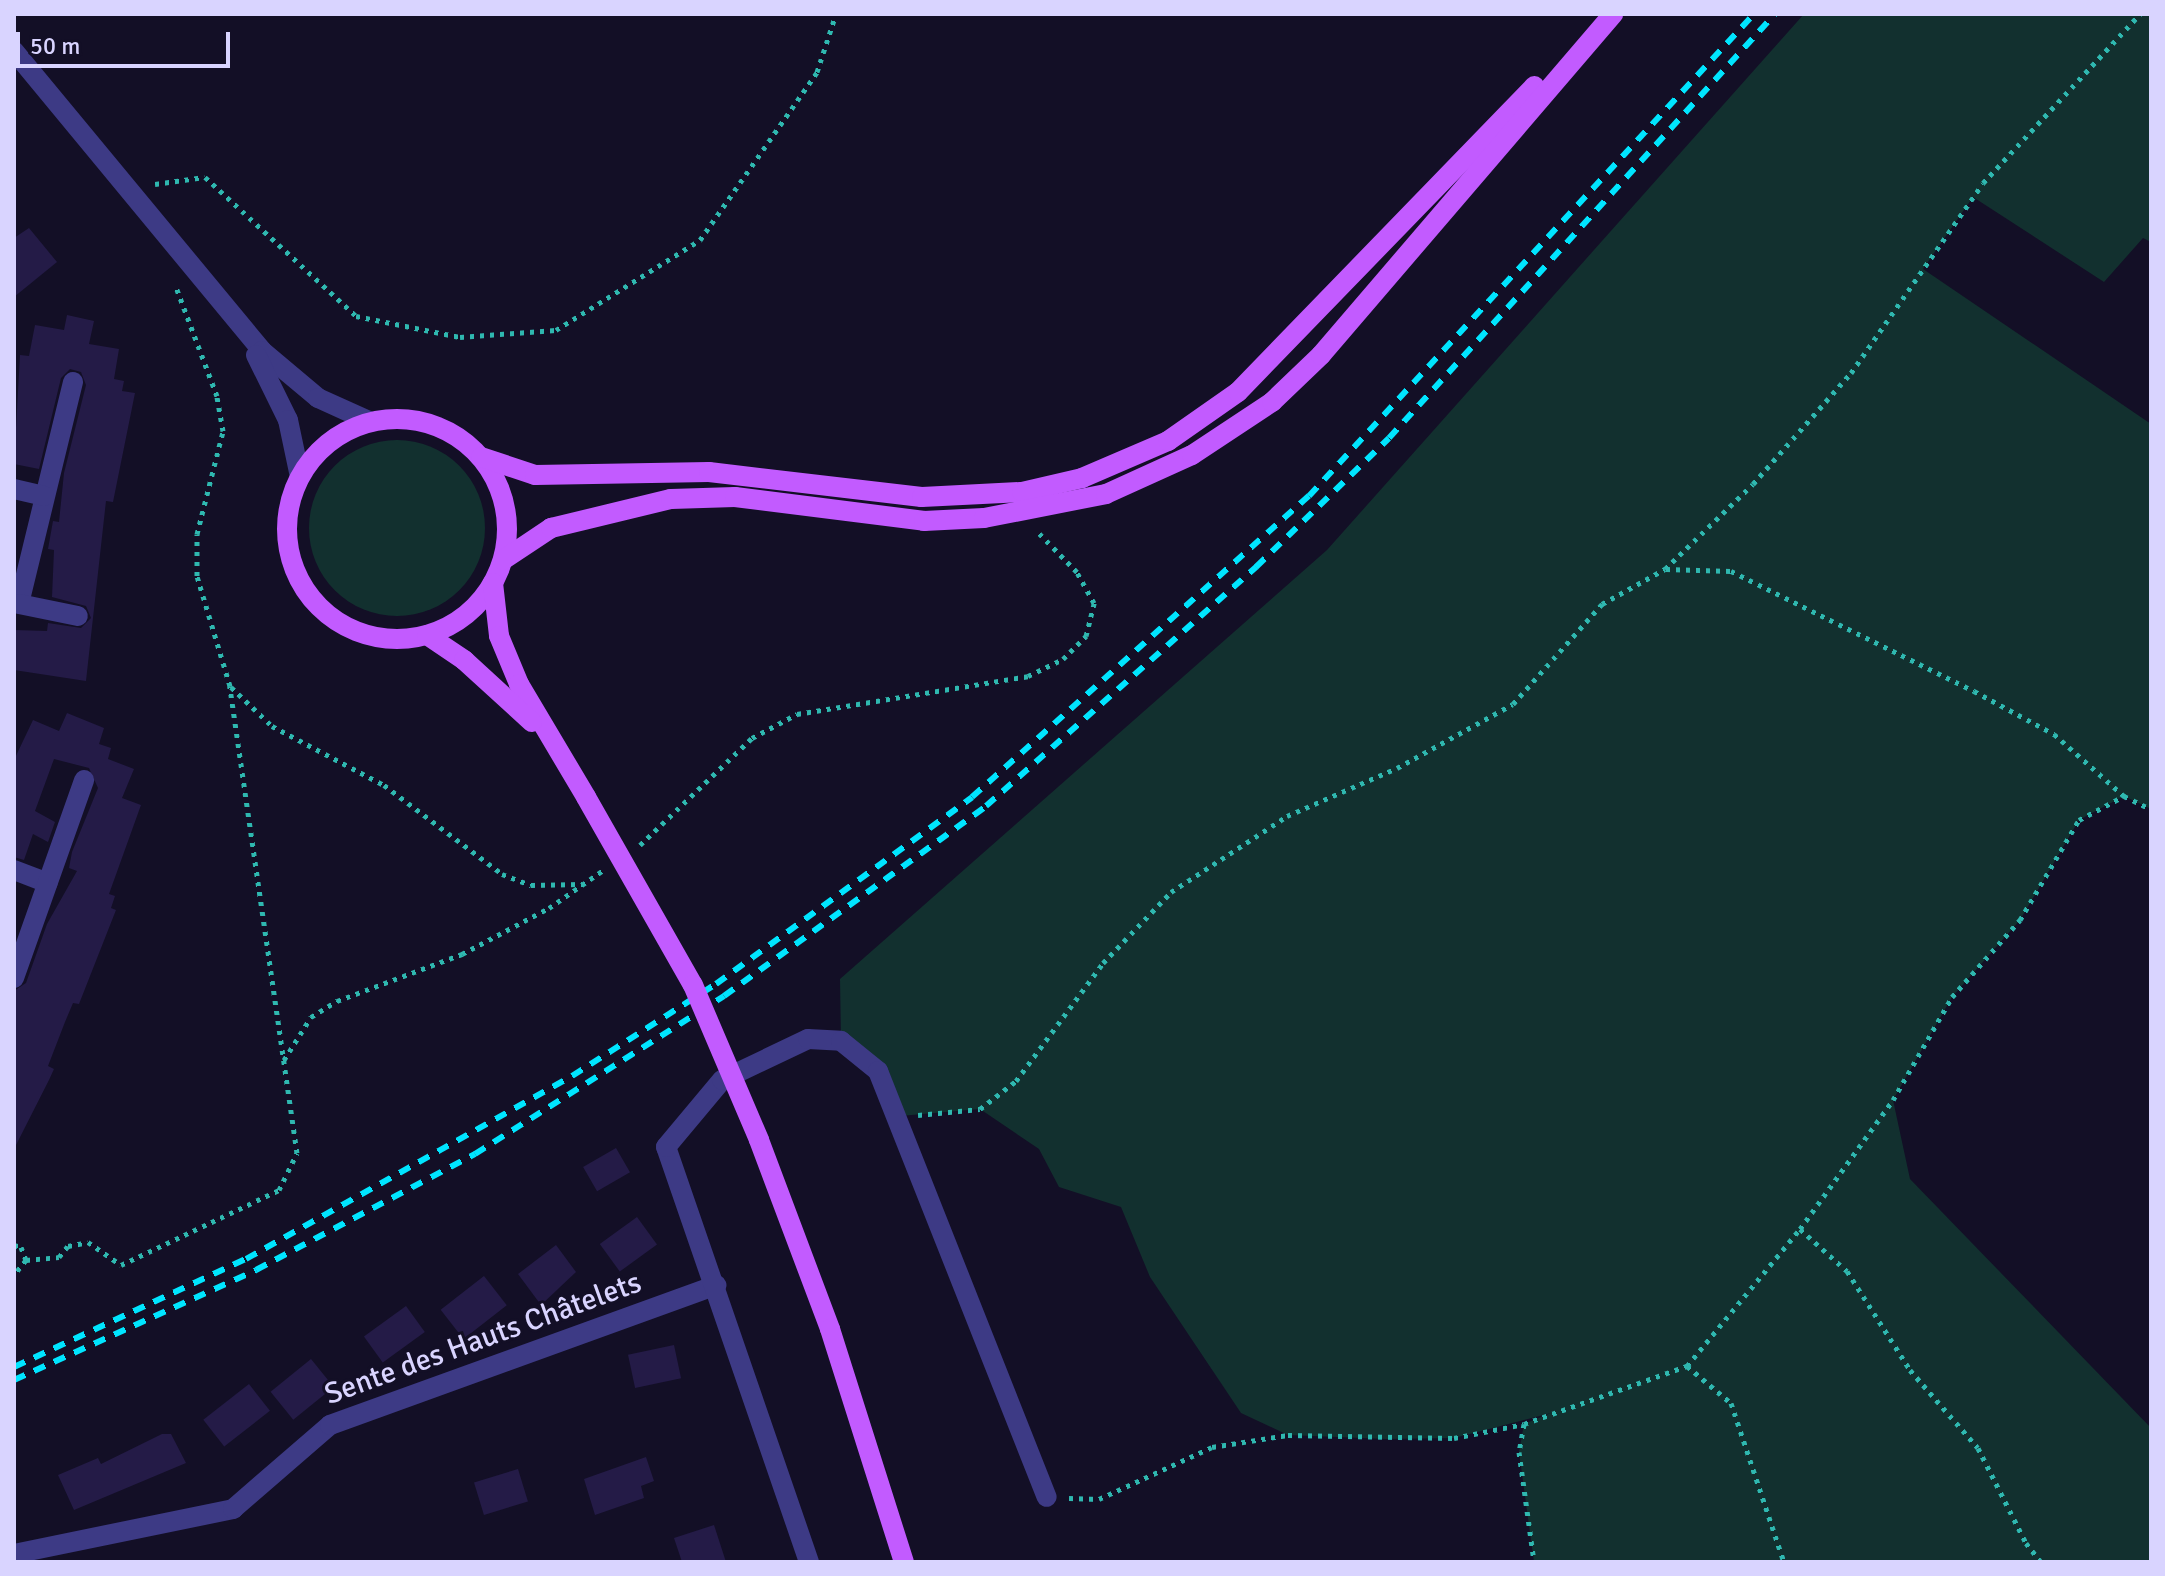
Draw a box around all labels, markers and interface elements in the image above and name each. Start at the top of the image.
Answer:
scale bar [20,16,234,66]
text: 50 m [30,31,80,61]
street label: Sente des Hauts Châtelets [320,1265,646,1413]

